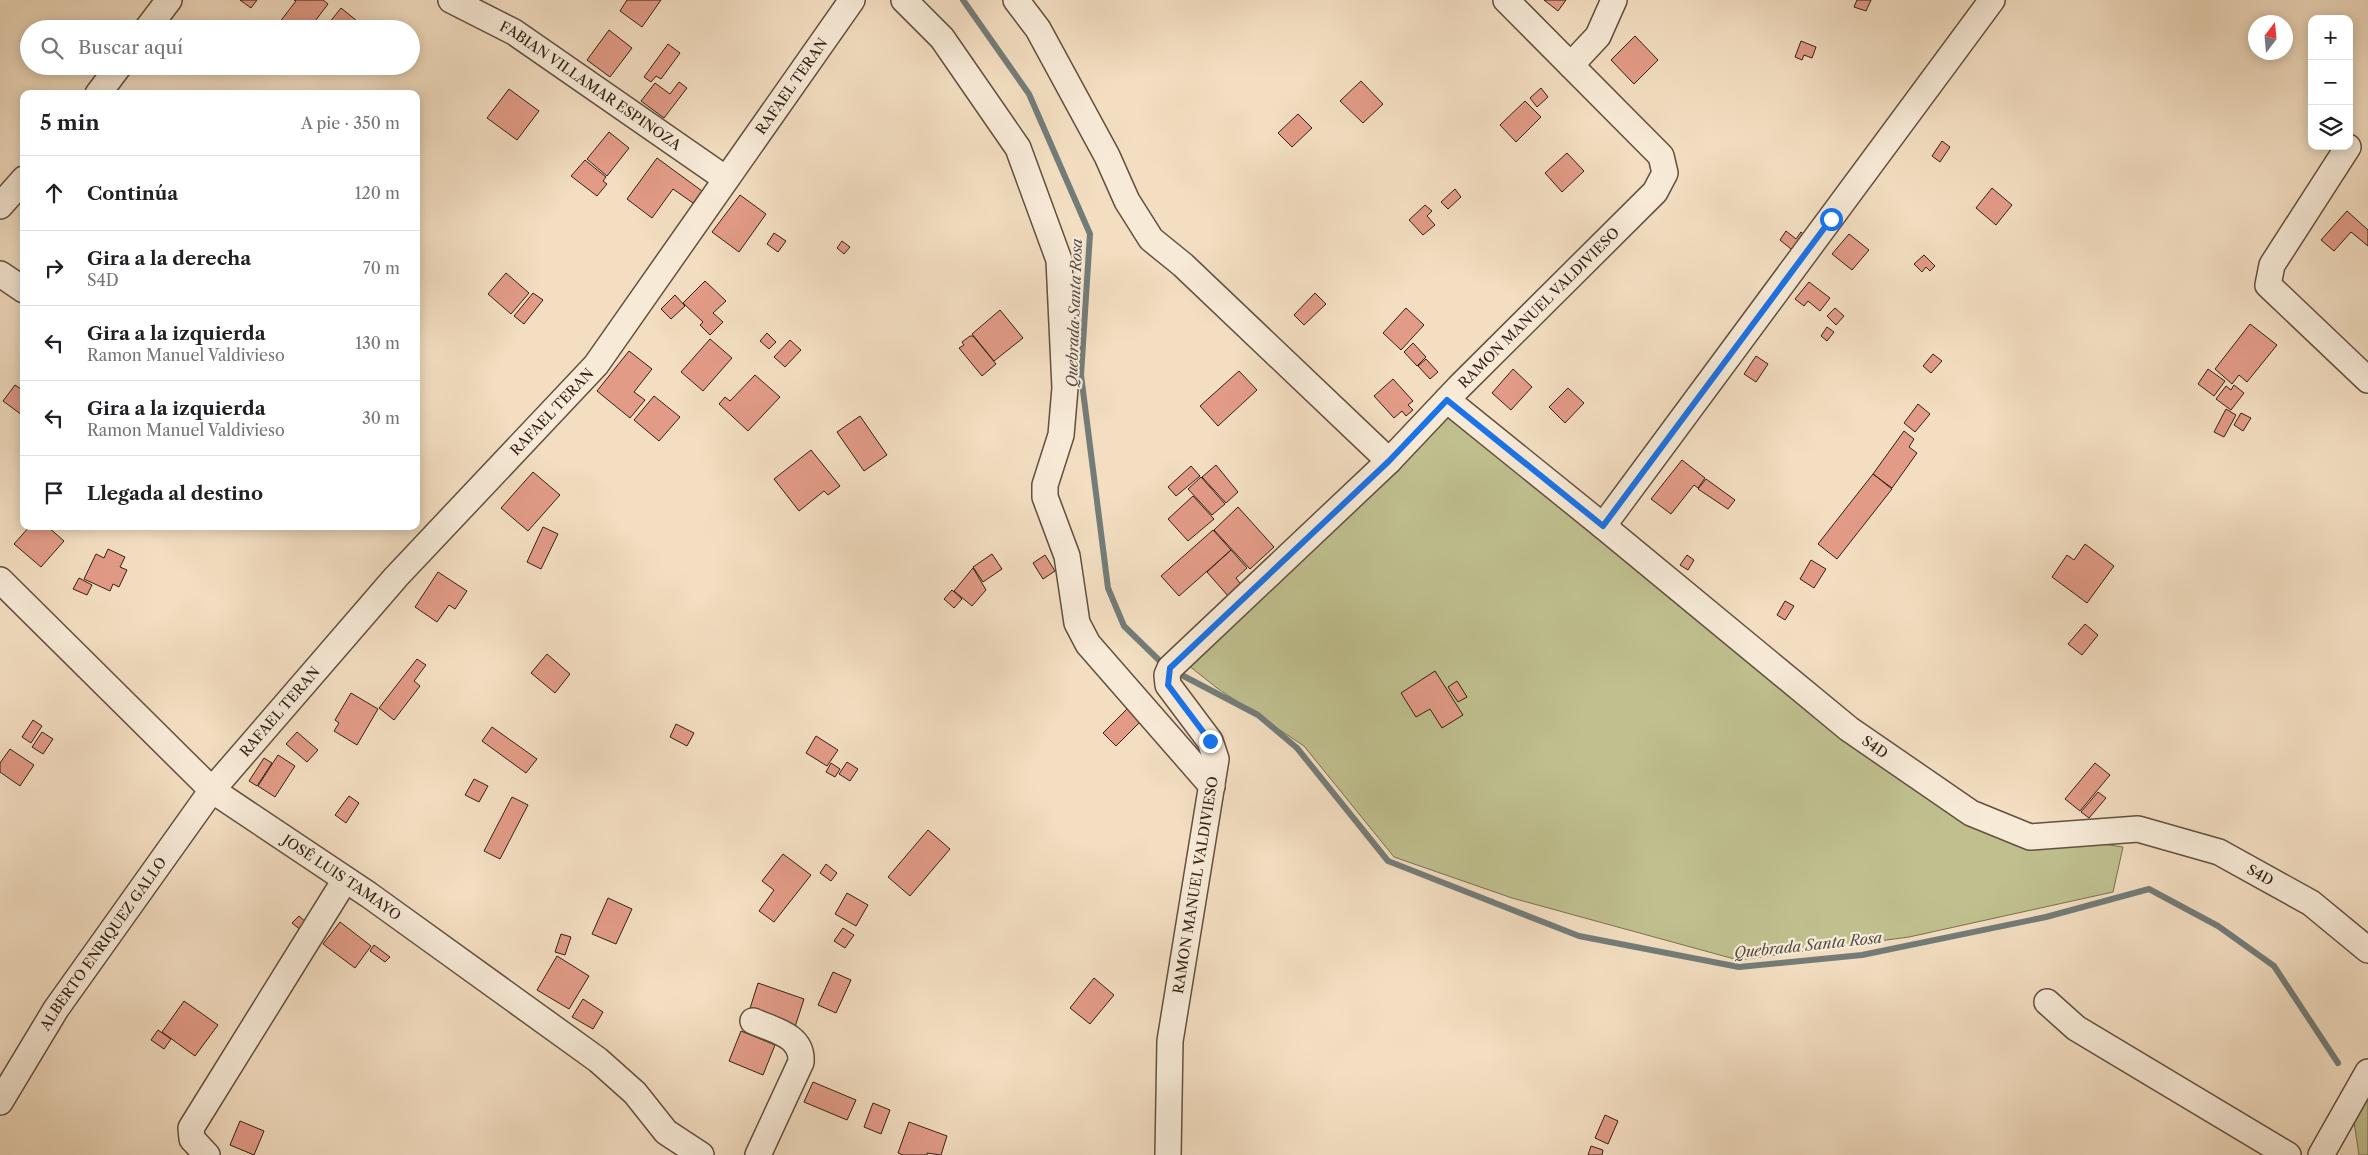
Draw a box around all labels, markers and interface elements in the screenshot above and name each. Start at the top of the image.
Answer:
north arrow [2248,15,2293,60]
map controls [2308,15,2353,150]
button: + [2308,15,2353,60]
street label: FABIAN VILLAMAR ESPINOZA [497,17,685,155]
search box [20,20,420,75]
icon: search [38,34,66,62]
street label: RAFAEL TERAN [752,34,832,138]
text: Buscar aquí [78,36,183,59]
button: − [2308,60,2353,105]
button: layers [2308,105,2353,150]
text: 5 min [40,110,100,135]
text: A pie · 350 m [301,113,400,133]
icon: ahead [40,179,68,207]
text: Continúa [87,182,178,205]
text: 120 m [355,183,400,203]
route start [1820,208,1843,231]
street label: RAMON MANUEL VALDIVIESO [1454,224,1623,392]
water label: Quebrada Santa Rosa [1062,238,1086,388]
text: Gira a la derecha [87,247,251,270]
icon: right [40,254,68,282]
text: 70 m [363,258,400,278]
text: S4D [87,270,119,290]
text: Gira a la izquierda [87,322,266,345]
icon: left [40,329,68,357]
text: 130 m [355,333,400,353]
text: Ramon Manuel Valdivieso [87,345,285,365]
street label: RAFAEL TERAN [506,364,598,459]
text: Gira a la izquierda [87,397,266,420]
icon: left [40,404,68,432]
text: 30 m [362,408,400,428]
text: Ramon Manuel Valdivieso [87,420,285,440]
icon: arrive [40,479,68,507]
text: Llegada al destino [87,482,263,505]
street label: RAFAEL TERAN [236,662,324,760]
route end [1199,730,1222,753]
street label: S4D [1858,732,1892,762]
street label: RAMON MANUEL VALDIVIESO [1169,775,1222,995]
street label: JOSÉ LUIS TAMAYO [277,830,405,924]
street label: ALBERTO ENRIQUEZ GALLO [36,854,170,1035]
street label: S4D [2244,860,2277,890]
water label: Quebrada Santa Rosa [1733,928,1883,962]

